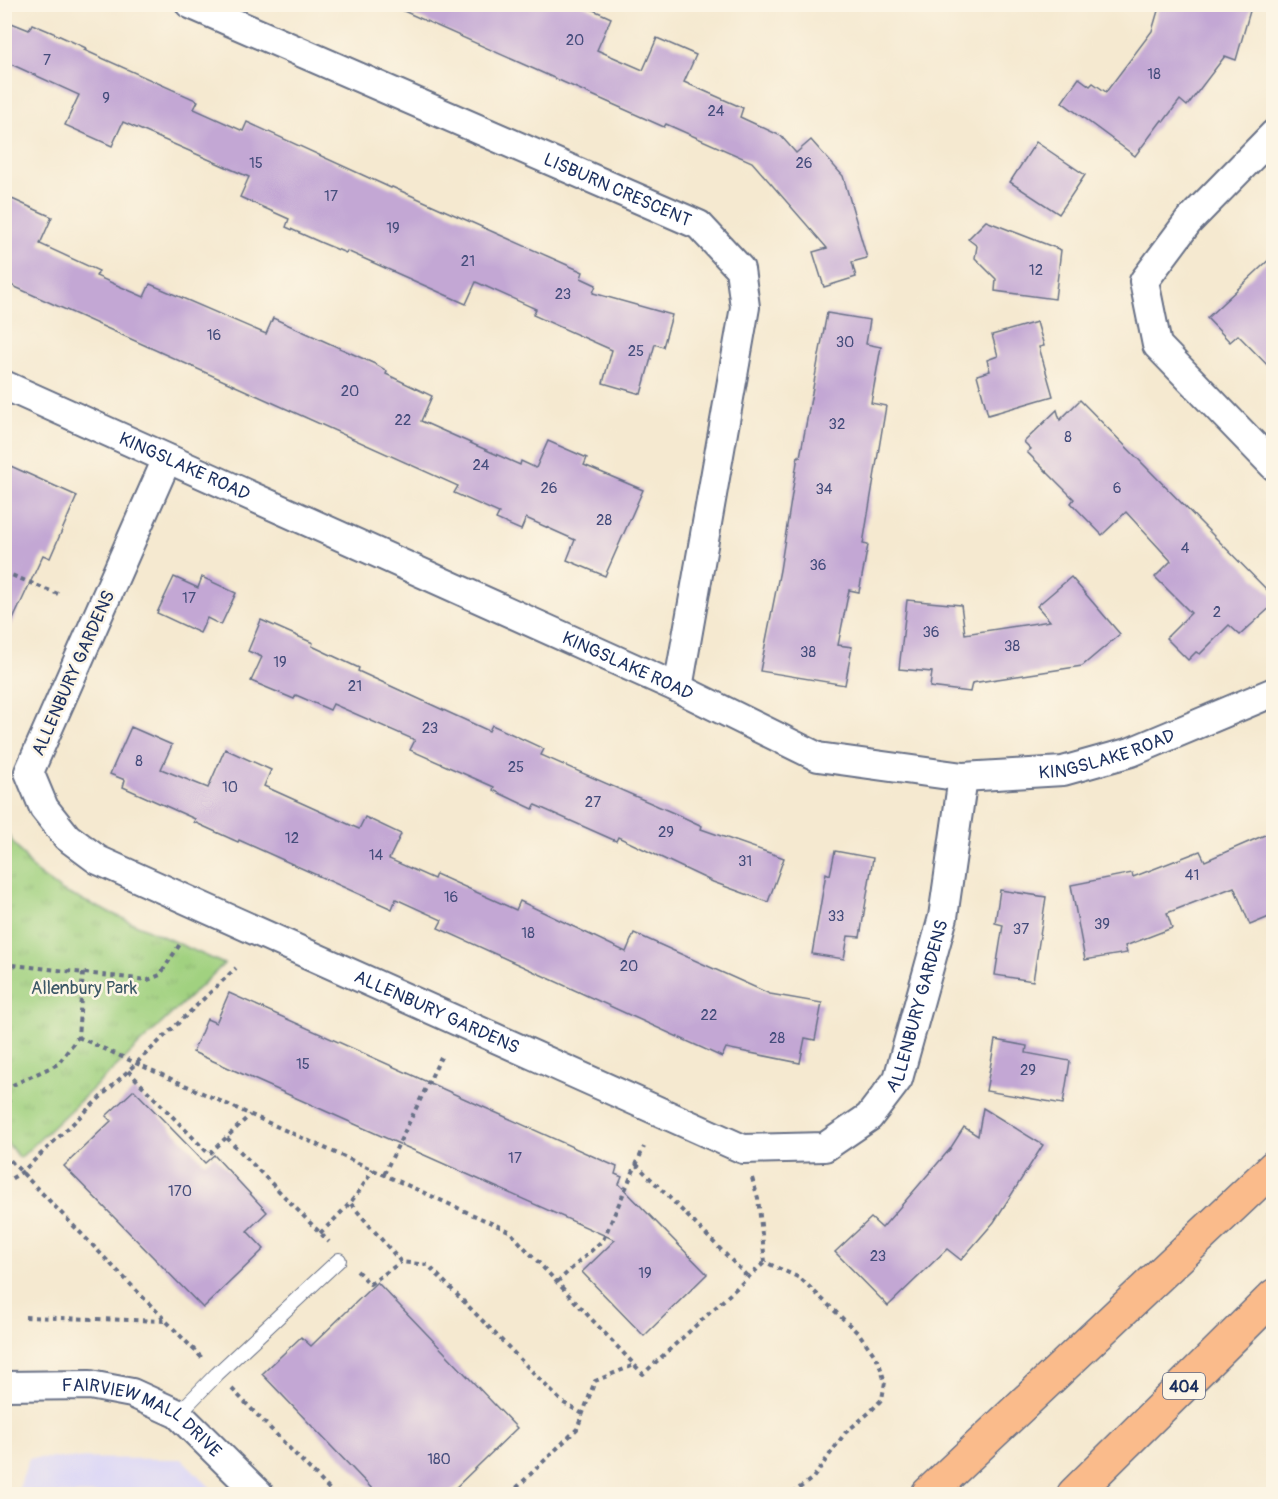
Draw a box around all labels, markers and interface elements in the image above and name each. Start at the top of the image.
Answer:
house number: 20 [566,31,584,50]
house number: 7 [43,51,51,70]
house number: 18 [1147,65,1161,84]
house number: 9 [102,89,110,108]
house number: 24 [707,102,725,121]
street label: LISBURN CRESCENT [540,148,695,232]
house number: 15 [249,154,263,173]
house number: 26 [795,154,813,173]
house number: 17 [324,187,338,206]
house number: 19 [386,219,400,238]
house number: 21 [461,252,475,271]
house number: 12 [1029,261,1043,280]
house number: 23 [555,285,571,304]
house number: 16 [207,326,221,345]
house number: 30 [836,333,854,352]
house number: 25 [628,342,644,361]
house number: 20 [341,382,359,401]
house number: 22 [395,411,411,430]
house number: 32 [829,415,845,434]
street label: KINGSLAKE ROAD [115,427,254,506]
house number: 8 [1064,428,1072,447]
house number: 24 [472,456,490,475]
house number: 26 [540,479,558,498]
house number: 6 [1113,479,1121,498]
house number: 34 [815,480,833,499]
house number: 28 [596,511,612,530]
house number: 4 [1181,539,1190,558]
house number: 36 [809,556,827,575]
street label: ALLENBURY GARDENS [27,587,120,759]
house number: 17 [182,589,196,608]
house number: 2 [1213,603,1221,622]
house number: 36 [922,623,940,642]
street label: KINGSLAKE ROAD [558,626,697,706]
house number: 38 [1004,637,1020,656]
house number: 38 [800,643,816,662]
house number: 19 [273,653,287,672]
house number: 21 [348,677,362,696]
house number: 23 [422,719,438,738]
street label: KINGSLAKE ROAD [1038,724,1179,784]
house number: 8 [135,752,143,771]
house number: 25 [508,758,524,777]
house number: 10 [222,778,238,797]
house number: 27 [585,793,601,812]
house number: 29 [658,823,674,842]
house number: 12 [285,829,299,848]
house number: 14 [369,846,384,865]
house number: 31 [738,852,752,871]
house number: 41 [1185,866,1199,885]
house number: 16 [444,888,458,907]
house number: 33 [828,907,844,926]
house number: 39 [1094,915,1110,934]
street label: ALLENBURY GARDENS [881,917,954,1097]
house number: 37 [1013,920,1029,939]
house number: 18 [521,924,535,943]
house number: 20 [620,957,638,976]
street label: ALLENBURY GARDENS [350,965,523,1059]
park label: Allenbury Park [31,977,138,1000]
house number: 22 [701,1006,717,1025]
house number: 28 [769,1029,785,1048]
house number: 15 [296,1055,310,1074]
house number: 29 [1020,1061,1036,1080]
house number: 17 [508,1149,522,1168]
house number: 170 [168,1182,192,1201]
house number: 23 [870,1247,886,1266]
house number: 19 [638,1264,652,1283]
road number: 404 [1163,1373,1205,1399]
street label: FAIRVIEW MALL DRIVE [62,1374,226,1463]
house number: 180 [427,1450,451,1469]

